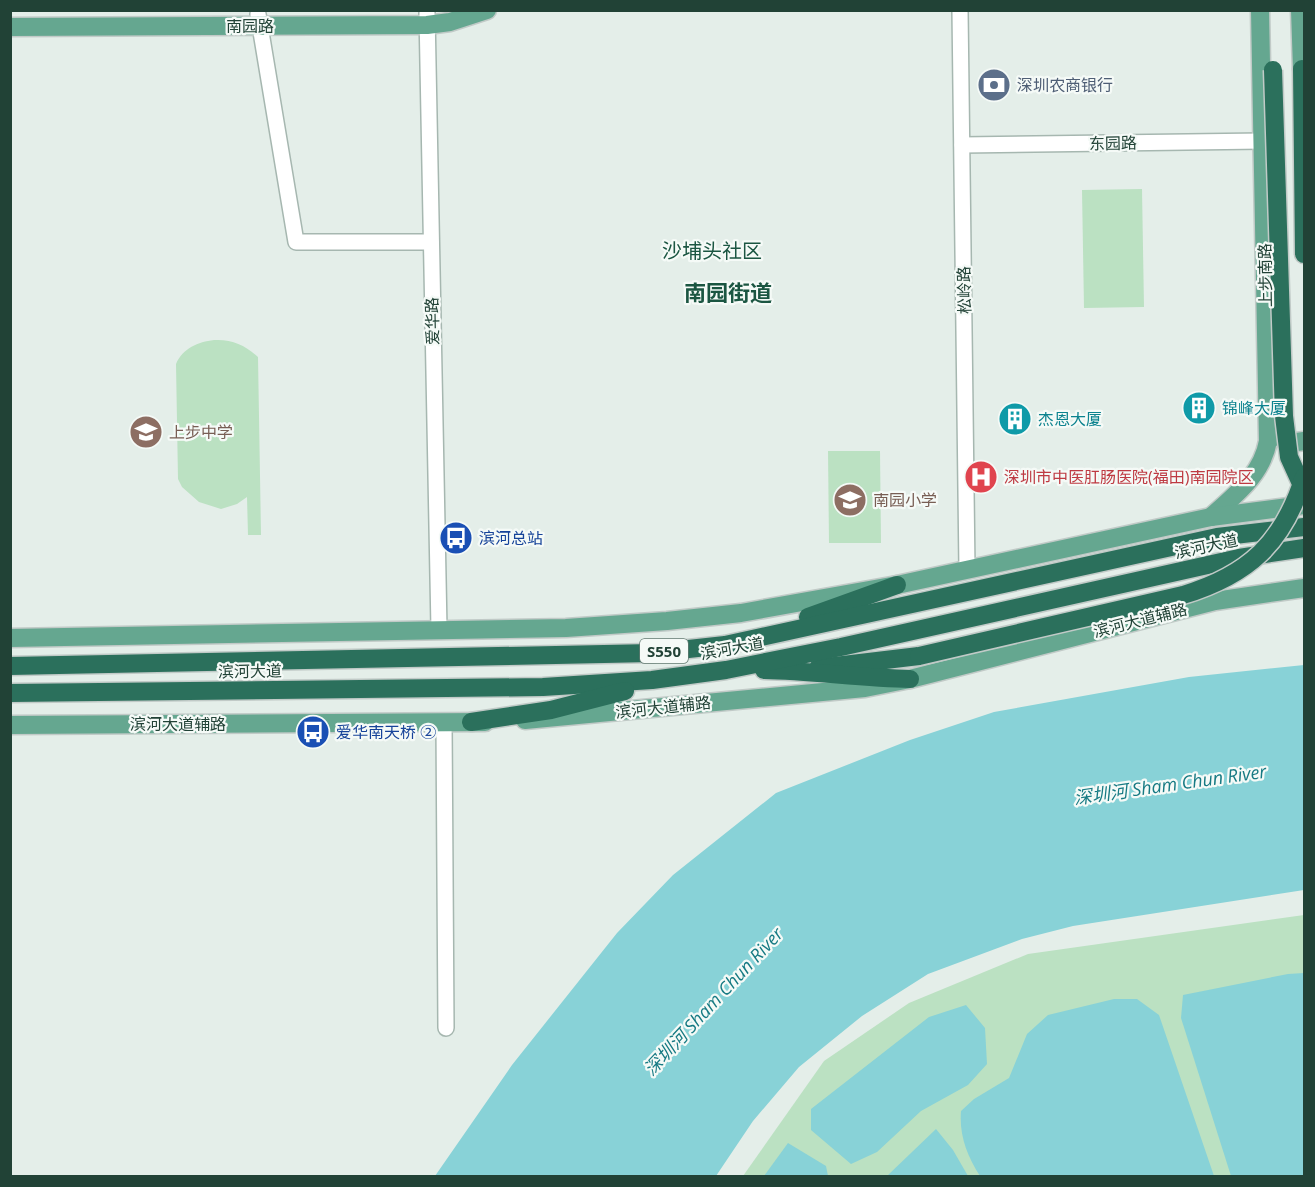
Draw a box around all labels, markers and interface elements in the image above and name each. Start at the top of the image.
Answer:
street label: 南园路 [226,15,274,37]
bank icon: 深圳农商银行 [976,67,1012,103]
place label: 深圳农商银行 [1017,74,1113,96]
street label: 东园路 [1089,132,1137,154]
district label: 沙埔头社区 [662,237,762,264]
street label: 上步南路 [1253,243,1277,307]
street label: 松岭路 [953,266,975,314]
district label: 南园街道 [684,277,772,307]
street label: 爱华路 [421,297,443,345]
building icon: 锦峰大厦 [1181,390,1217,426]
place label: 锦峰大厦 [1222,397,1286,419]
building icon: 杰恩大厦 [997,401,1033,437]
place label: 杰恩大厦 [1038,408,1102,430]
school or university icon: 上步中学 [128,414,164,450]
place label: 上步中学 [169,421,233,443]
hospital icon: 深圳市中医肛肠医院(福田)南园院区 [963,459,999,495]
place label: 深圳市中医肛肠医院(福田)南园院区 [1004,466,1253,488]
school or university icon: 南园小学 [832,482,868,518]
place label: 南园小学 [873,489,937,511]
bus stop icon: 滨河总站 [438,520,474,556]
place label: 滨河总站 [479,527,543,549]
street label: 滨河大道 [1172,529,1240,563]
street label: 滨河大道辅路 [1091,598,1189,642]
street label: 滨河大道 [699,632,765,664]
road number: S550 [640,639,688,663]
street label: 滨河大道 [218,659,282,683]
street label: 滨河大道辅路 [614,691,712,723]
street label: 滨河大道辅路 [130,713,226,735]
bus stop icon: 爱华南天桥 ② [295,714,331,750]
place label: 爱华南天桥 ② [336,721,436,743]
water label: 深圳河 Sham Chun River [1072,758,1269,809]
water label: 深圳河 Sham Chun River [638,921,789,1080]

